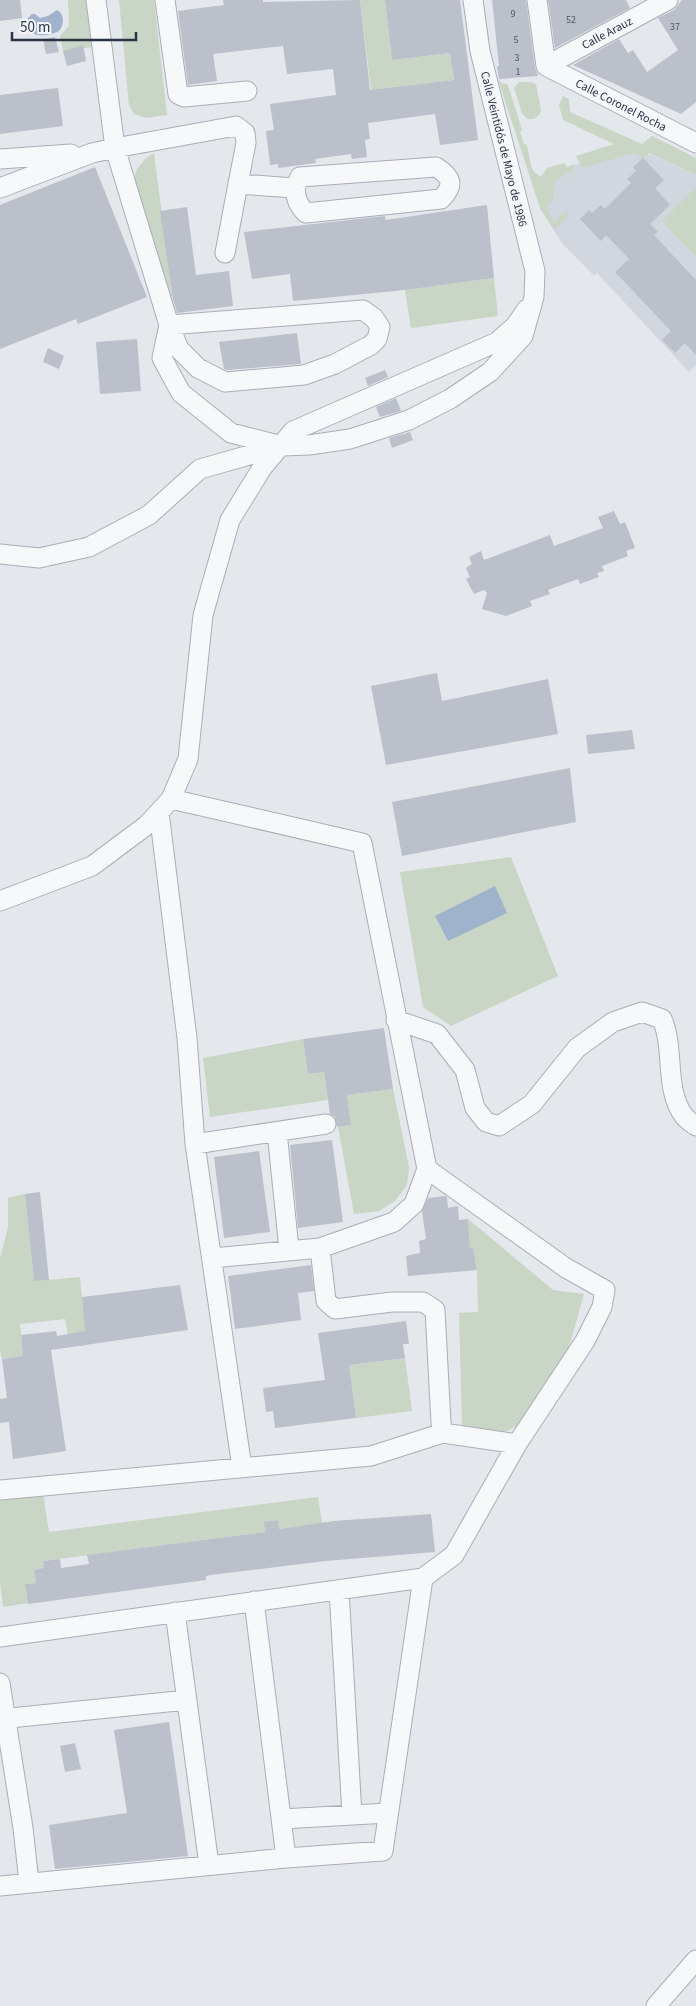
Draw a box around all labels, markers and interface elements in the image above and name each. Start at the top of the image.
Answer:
house number: 9 [511,7,516,21]
scale bar [12,10,136,42]
house number: 52 [566,13,576,27]
street label: Calle Arauz [579,13,636,54]
text: 50 m [20,17,50,38]
house number: 37 [670,20,680,34]
house number: 5 [514,33,519,47]
house number: 3 [515,51,520,65]
house number: 1 [516,65,521,79]
street label: Calle Veintidós de Mayo de 1986 [476,70,531,229]
street label: Calle Coronel Rocha [572,75,669,136]

